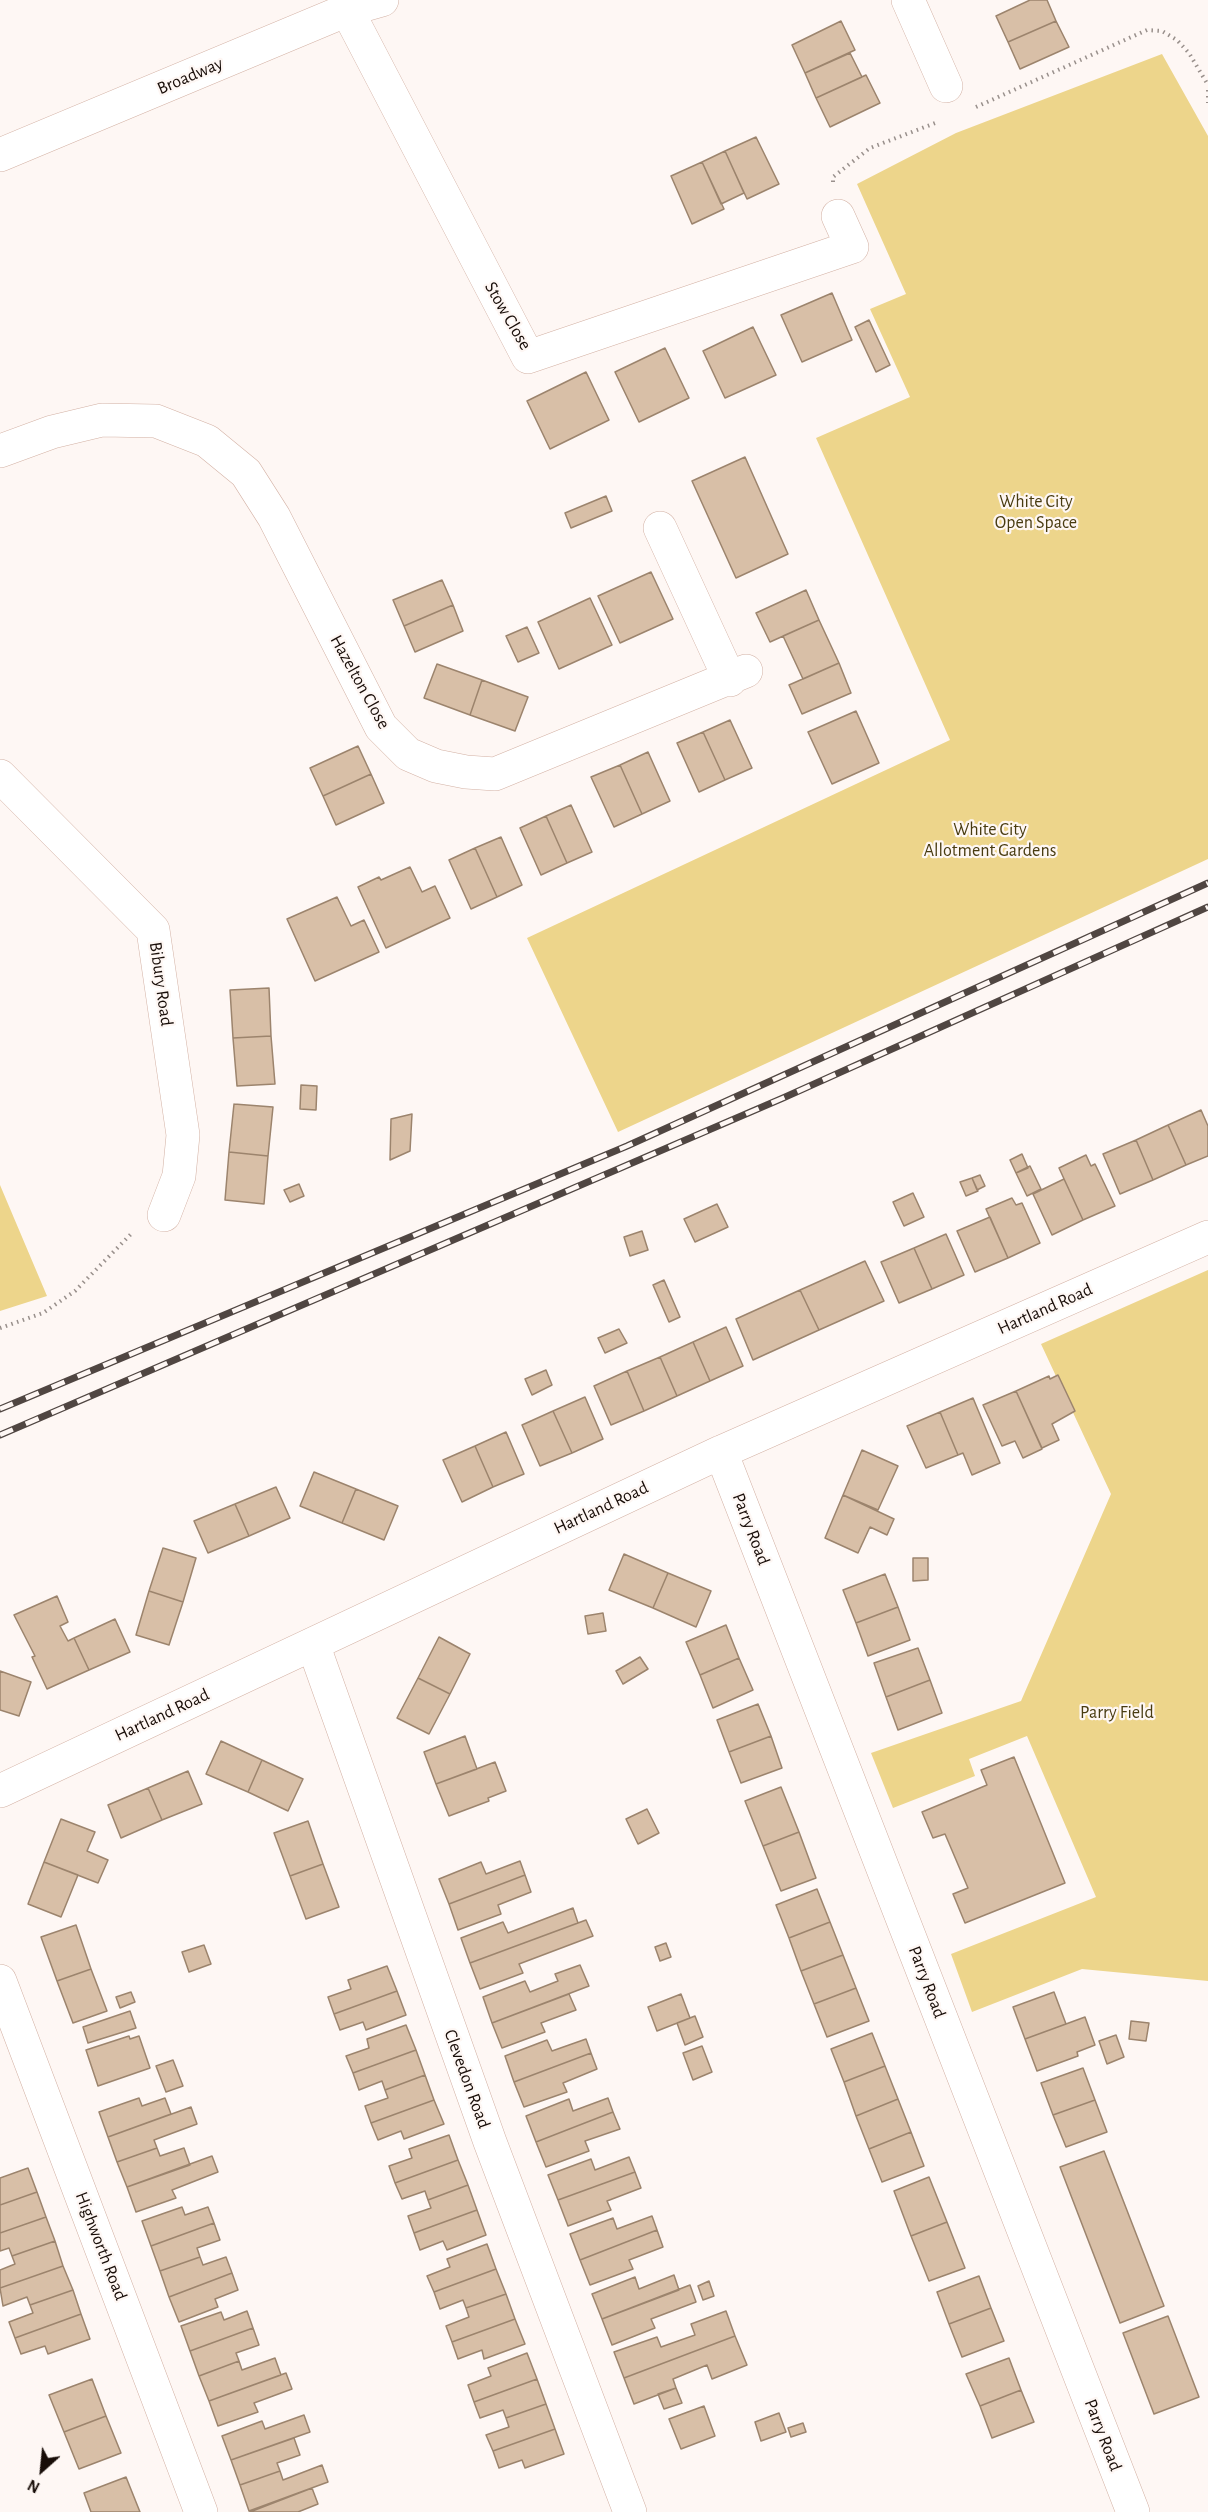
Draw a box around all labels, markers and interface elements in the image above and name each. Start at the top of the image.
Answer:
street label: Broadway [154,53,226,99]
street label: Stow Close [480,278,536,354]
park label: White City Open Space [995,491,1077,534]
street label: Hazelton Close [325,631,395,733]
park label: White City Allotment Gardens [924,819,1056,862]
street label: Bibury Road [144,941,178,1027]
street label: Hartland Road [994,1278,1096,1340]
street label: Hartland Road [550,1477,652,1539]
street label: Parry Road [727,1490,775,1568]
street label: Hartland Road [111,1684,213,1746]
park label: Parry Field [1080,1702,1154,1724]
street label: Parry Road [903,1943,951,2021]
street label: Clevedon Road [439,2027,495,2131]
street label: Highworth Road [70,2189,132,2303]
street label: Parry Road [1079,2396,1127,2474]
north arrow [12,2440,72,2500]
text: N [25,2476,42,2496]

